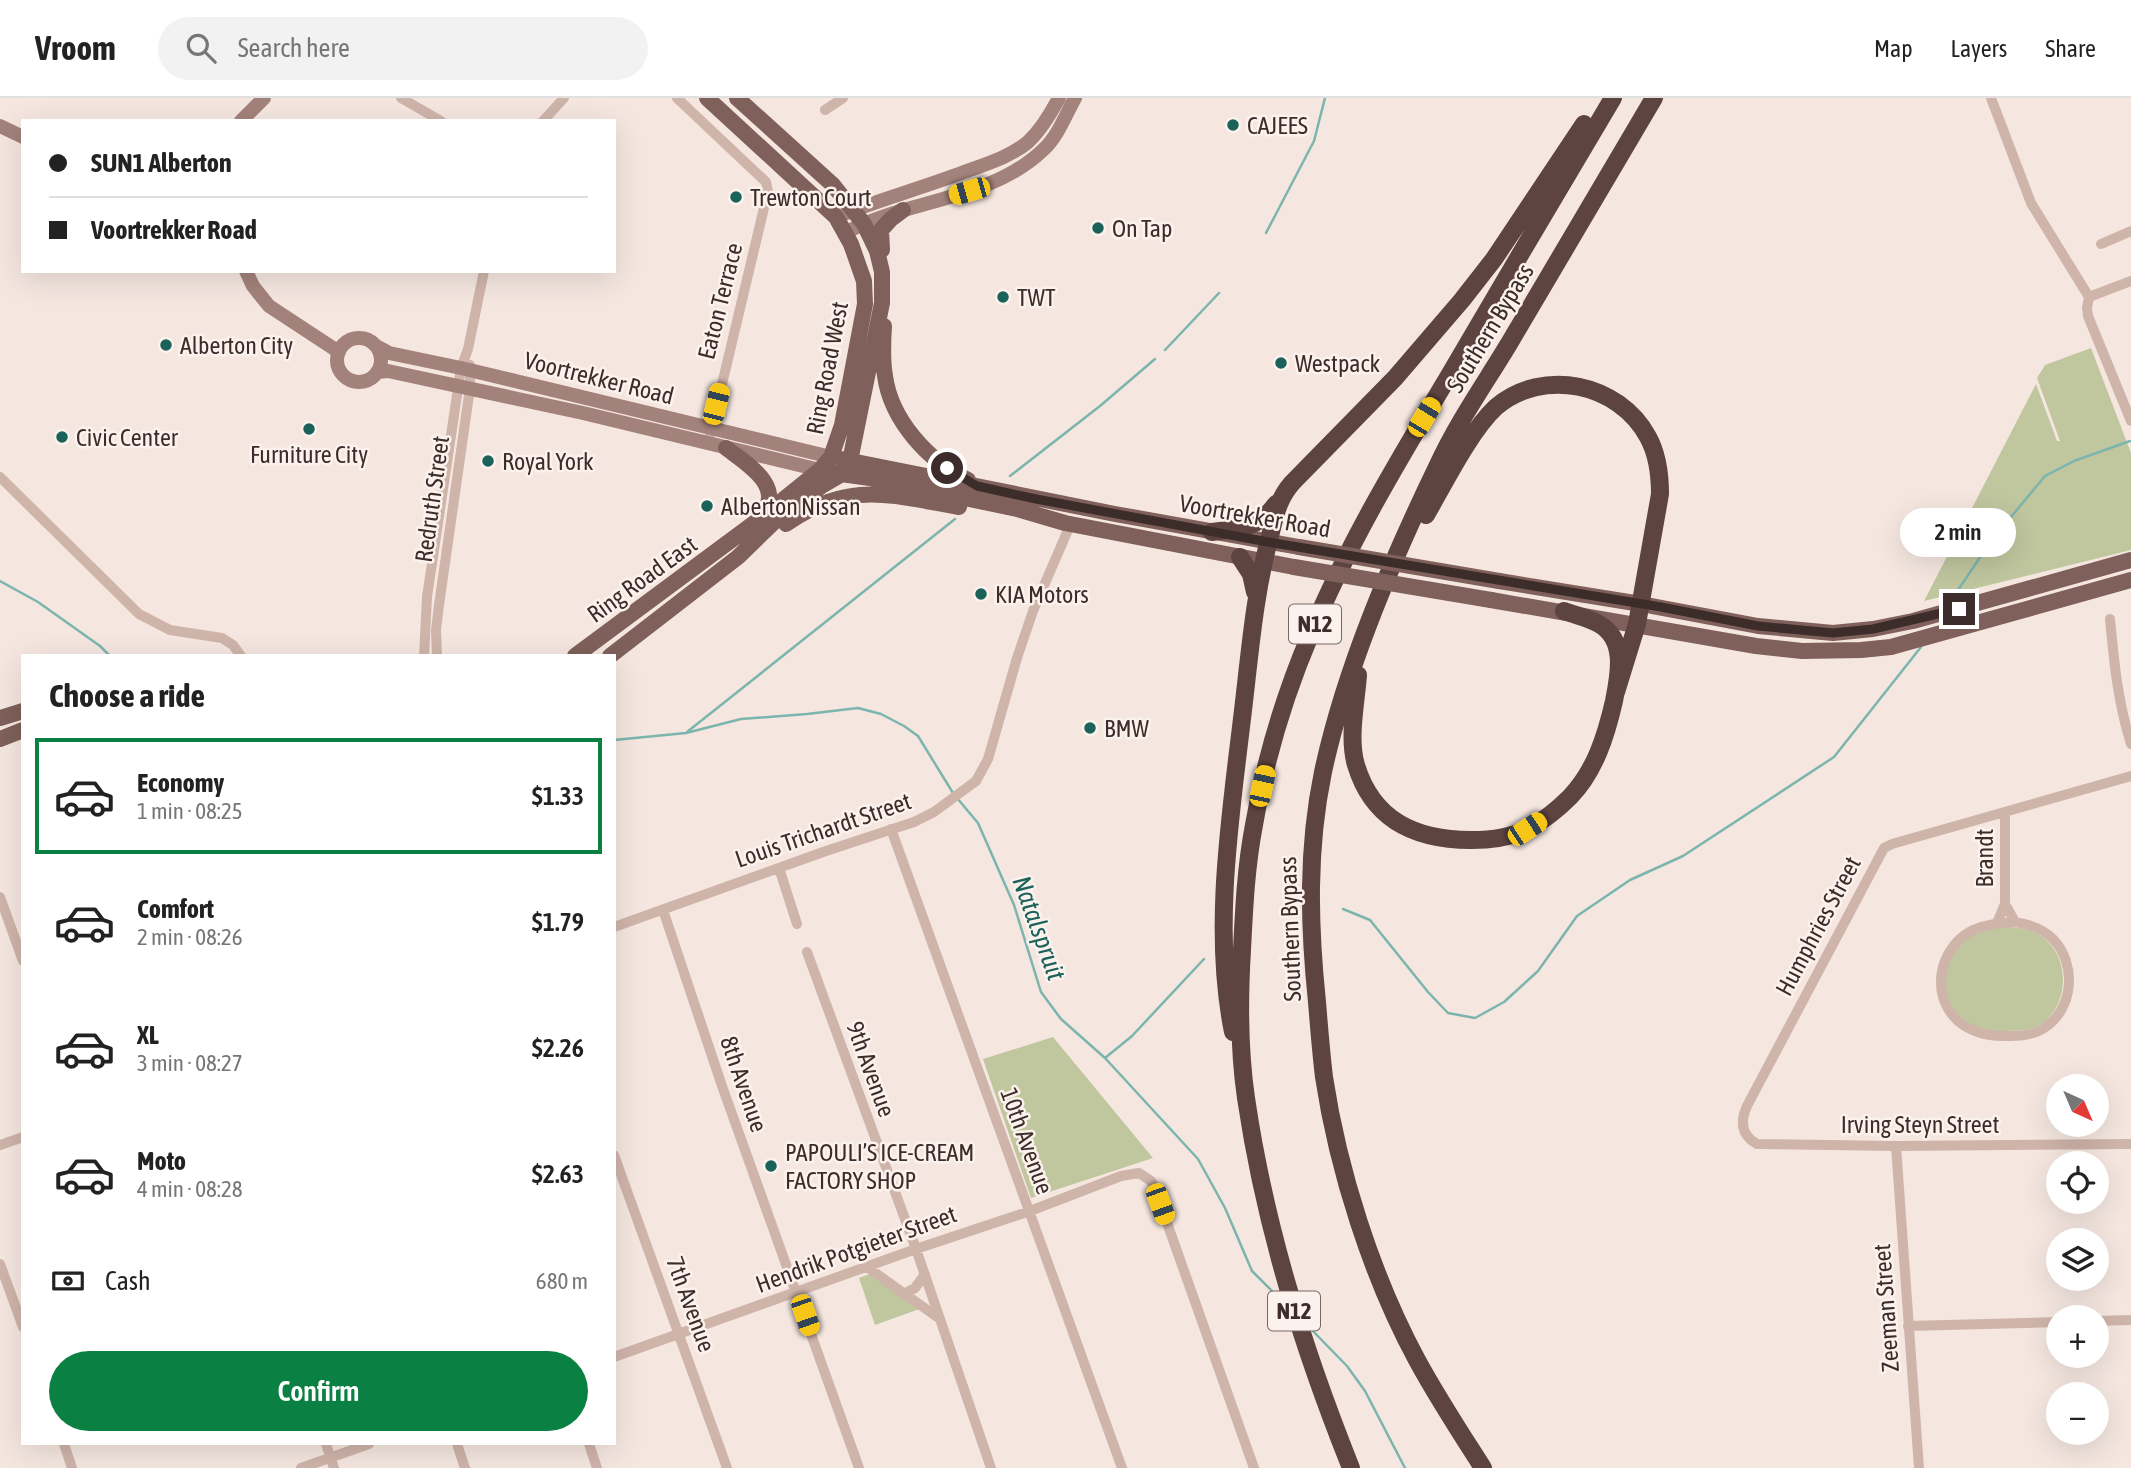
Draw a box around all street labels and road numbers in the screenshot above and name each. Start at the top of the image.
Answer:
street label: Eaton Terrace [693,240,747,362]
street label: Southern Bypass [1441,259,1539,397]
street label: Ring Road West [801,299,853,437]
street label: Voortrekker Road [521,346,677,410]
street label: Redruth Street [410,434,454,564]
street label: Voortrekker Road [1177,489,1333,543]
street label: Ring Road East [582,530,702,628]
road number: N12 [1289,604,1341,644]
street label: Louis Trichardt Street [732,787,915,873]
street label: Brandt [1971,828,1998,888]
street label: Humphries Street [1770,852,1866,1000]
street label: Southern Bypass [1274,856,1306,1002]
street label: 9th Avenue [841,1018,901,1120]
street label: 8th Avenue [715,1033,773,1135]
street label: 10th Avenue [995,1084,1059,1198]
street label: Irving Steyn Street [1841,1111,1999,1138]
street label: Hendrik Potgieter Street [752,1200,960,1298]
street label: Zeeman Street [1868,1243,1904,1373]
street label: 7th Avenue [661,1253,721,1355]
road number: N12 [1268,1292,1320,1330]

